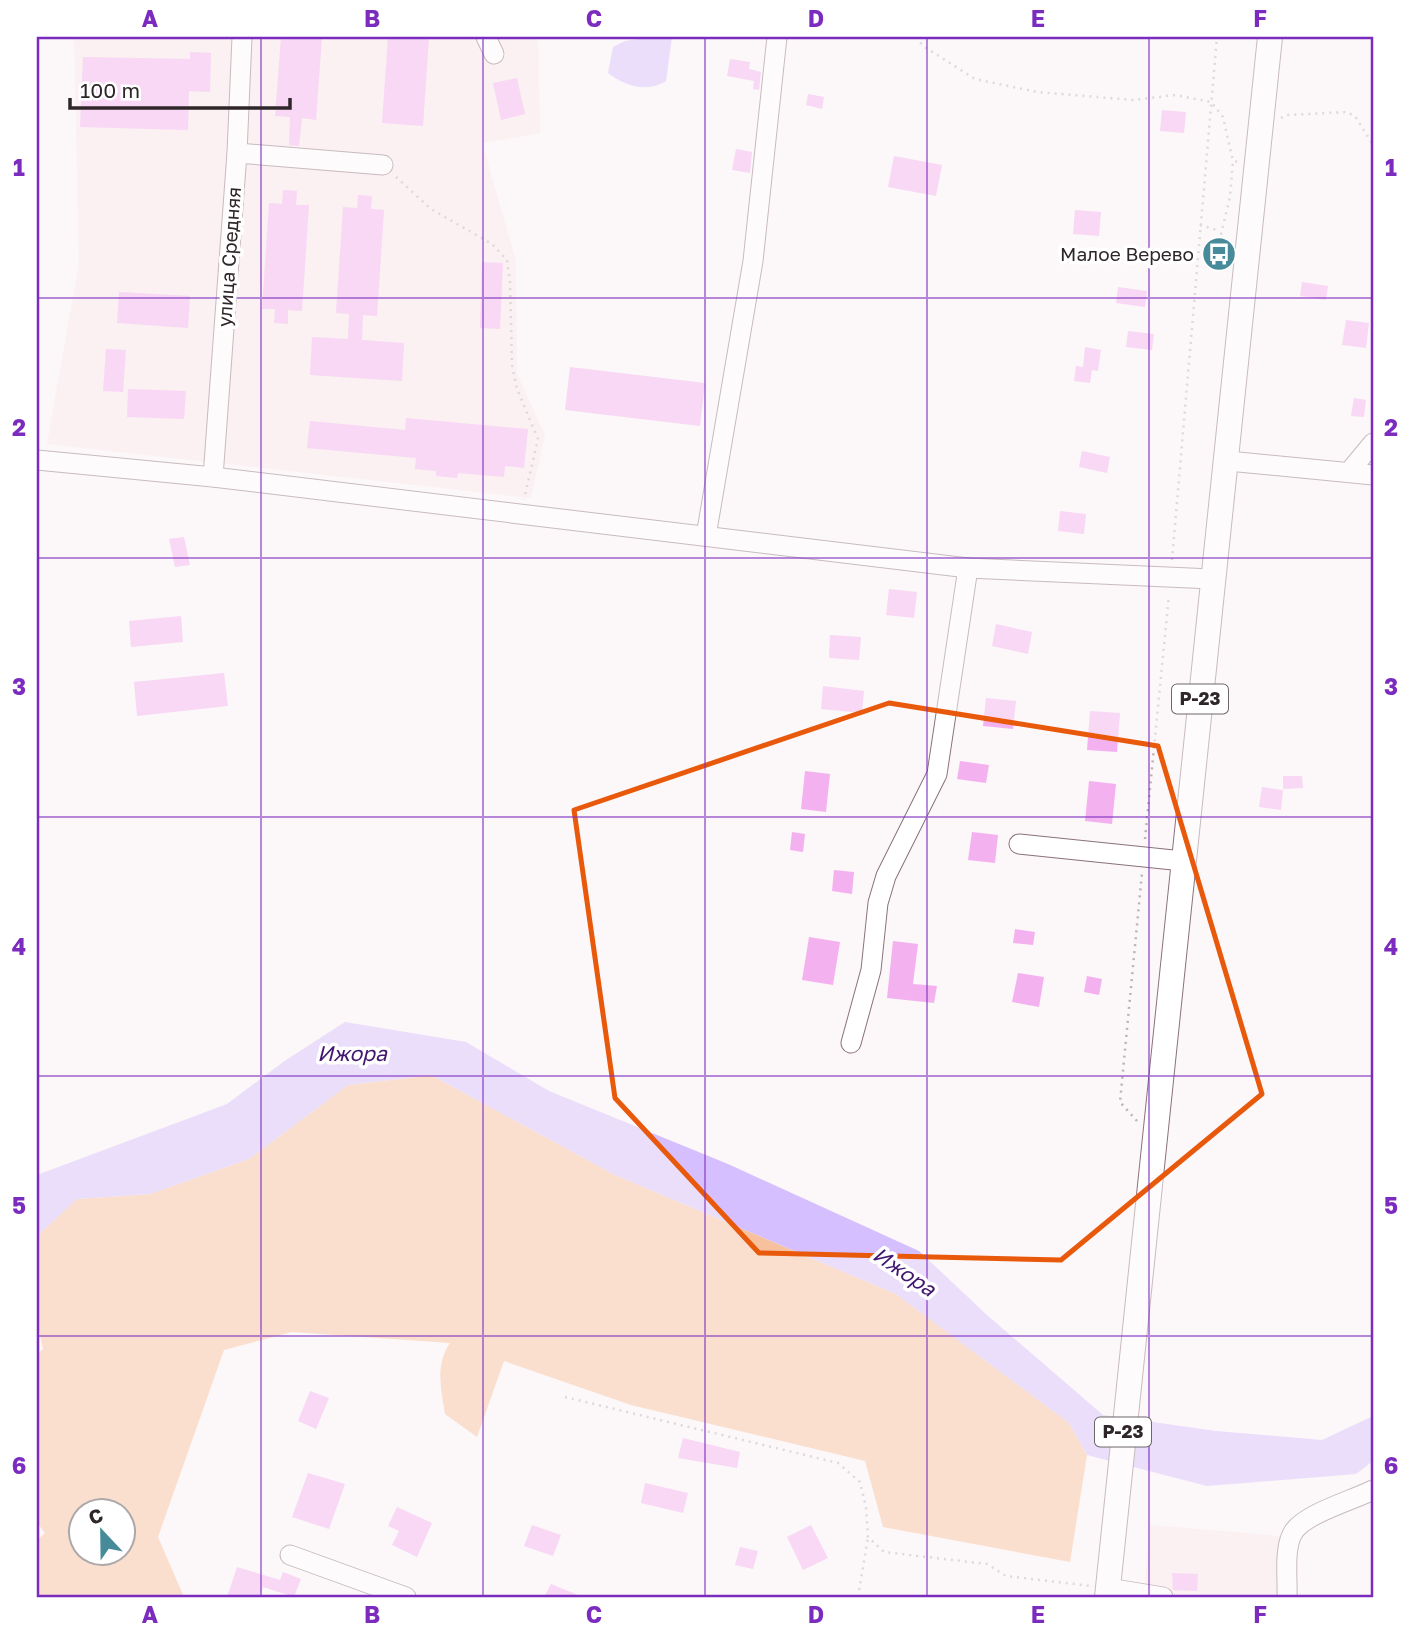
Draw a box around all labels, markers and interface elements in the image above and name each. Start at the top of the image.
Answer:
text: A [142,4,159,32]
text: B [364,4,380,32]
text: C [586,4,602,32]
text: D [808,4,824,32]
text: E [1031,4,1045,32]
text: F [1253,4,1267,32]
scale bar [70,66,290,110]
text: 100 m [80,77,140,103]
text: 1 [13,153,25,181]
text: 1 [1385,153,1397,181]
street label: улица Средняя [212,186,245,328]
bus stop icon: Малое Верево [1200,235,1238,273]
place label: Малое Верево [1060,242,1194,265]
text: 2 [12,413,26,441]
text: 2 [1384,413,1398,441]
text: 3 [12,672,26,700]
text: 3 [1384,672,1398,700]
road number: Р-23 [1172,684,1228,714]
text: 4 [12,932,26,960]
text: 4 [1384,932,1398,960]
water label: Ижора [317,1040,388,1066]
text: 5 [12,1191,26,1219]
text: 5 [1384,1191,1398,1219]
water label: Ижора [868,1241,942,1302]
road number: Р-23 [1095,1418,1151,1447]
text: 6 [12,1451,26,1479]
text: 6 [1384,1451,1398,1479]
north arrow [66,1498,136,1568]
text: С [85,1503,106,1529]
text: A [142,1600,159,1628]
text: B [364,1600,380,1628]
text: C [586,1600,602,1628]
text: D [808,1600,824,1628]
text: E [1031,1600,1045,1628]
text: F [1253,1600,1267,1628]

